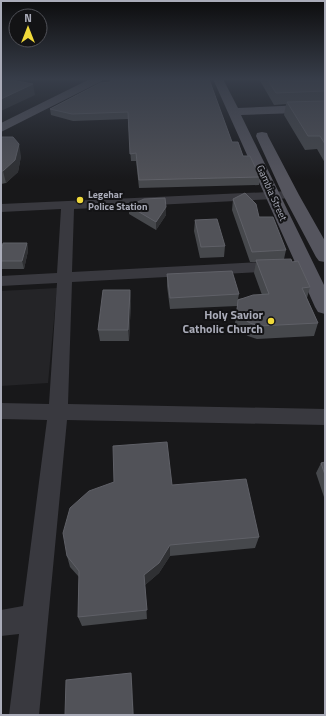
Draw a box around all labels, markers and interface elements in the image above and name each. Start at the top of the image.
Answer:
north arrow [8,8,48,48]
text: N [24,10,32,26]
street label: Gambia Street [253,163,291,224]
place label: Legehar Police Station [88,187,147,214]
marker: Legehar Police Station [75,195,85,205]
place label: Holy Savior Catholic Church [182,305,264,338]
marker: Holy Savior Catholic Church [266,316,276,326]

